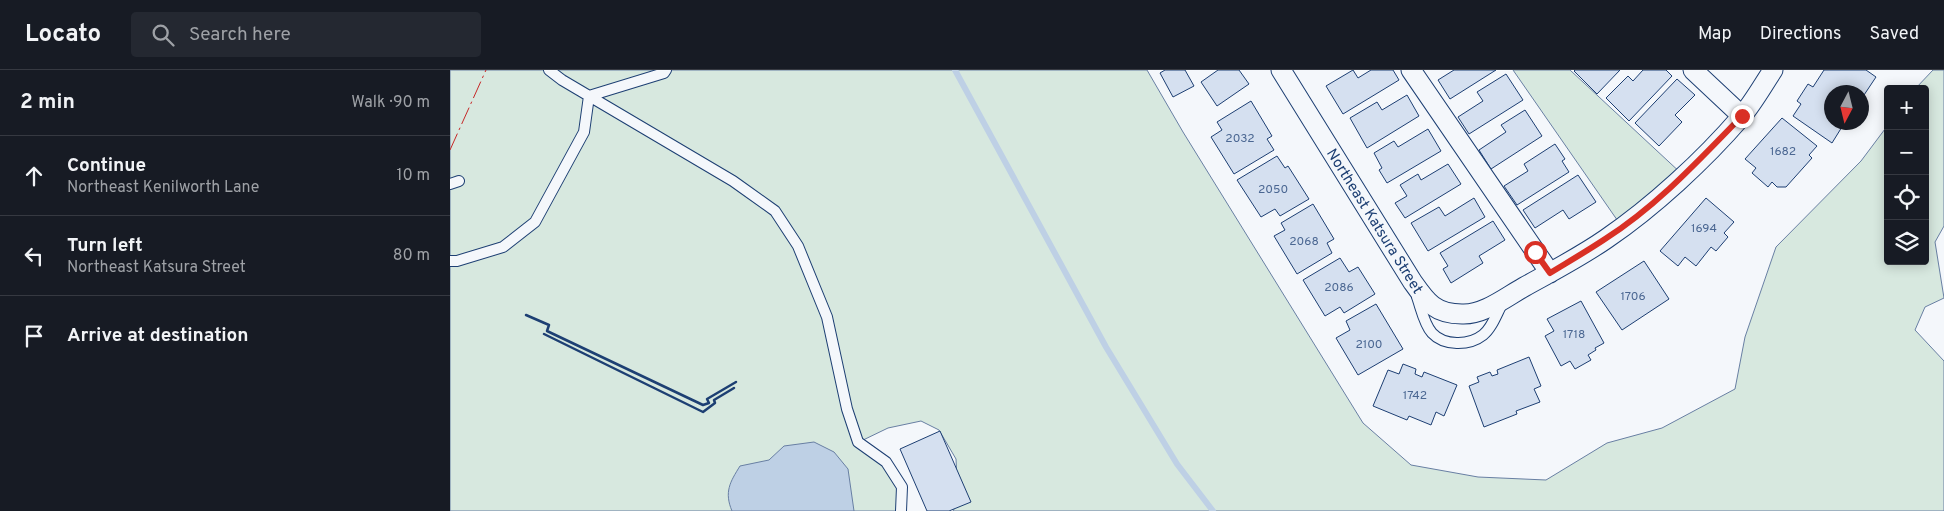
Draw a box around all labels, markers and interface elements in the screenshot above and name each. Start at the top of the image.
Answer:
search box [131,12,481,57]
text: Locato [25,20,101,50]
icon: search [149,21,177,49]
text: Search here [189,23,291,47]
text: Map [1698,23,1732,46]
text: Directions [1760,23,1842,46]
text: Saved [1870,23,1919,46]
north arrow [1824,85,1869,130]
map controls [1884,85,1929,265]
button: + [1884,85,1929,130]
text: 2 min [20,89,75,116]
text: Walk · 90 m [351,93,430,113]
route end [1731,105,1754,128]
button: − [1884,130,1929,175]
house number: 2032 [1225,131,1255,147]
house number: 1682 [1770,144,1796,160]
street label: Northeast Katsura Street [1321,146,1426,298]
text: Continue [67,154,146,178]
icon: ahead [20,162,48,190]
text: 10 m [396,166,430,186]
button: locate [1884,175,1929,220]
text: Northeast Kenilworth Lane [67,178,259,198]
house number: 2050 [1258,182,1288,198]
button: layers [1884,220,1929,265]
house number: 1694 [1691,221,1717,237]
text: Turn left [67,234,143,258]
house number: 2068 [1289,234,1319,250]
route start [1524,241,1547,264]
icon: left [20,242,48,270]
text: 80 m [393,246,430,266]
text: Northeast Katsura Street [67,258,246,278]
house number: 2086 [1324,280,1354,296]
house number: 1706 [1620,289,1646,305]
icon: arrive [20,322,48,350]
text: Arrive at destination [67,324,248,348]
house number: 1718 [1563,327,1585,343]
house number: 2100 [1355,337,1383,353]
house number: 1742 [1403,388,1427,404]

